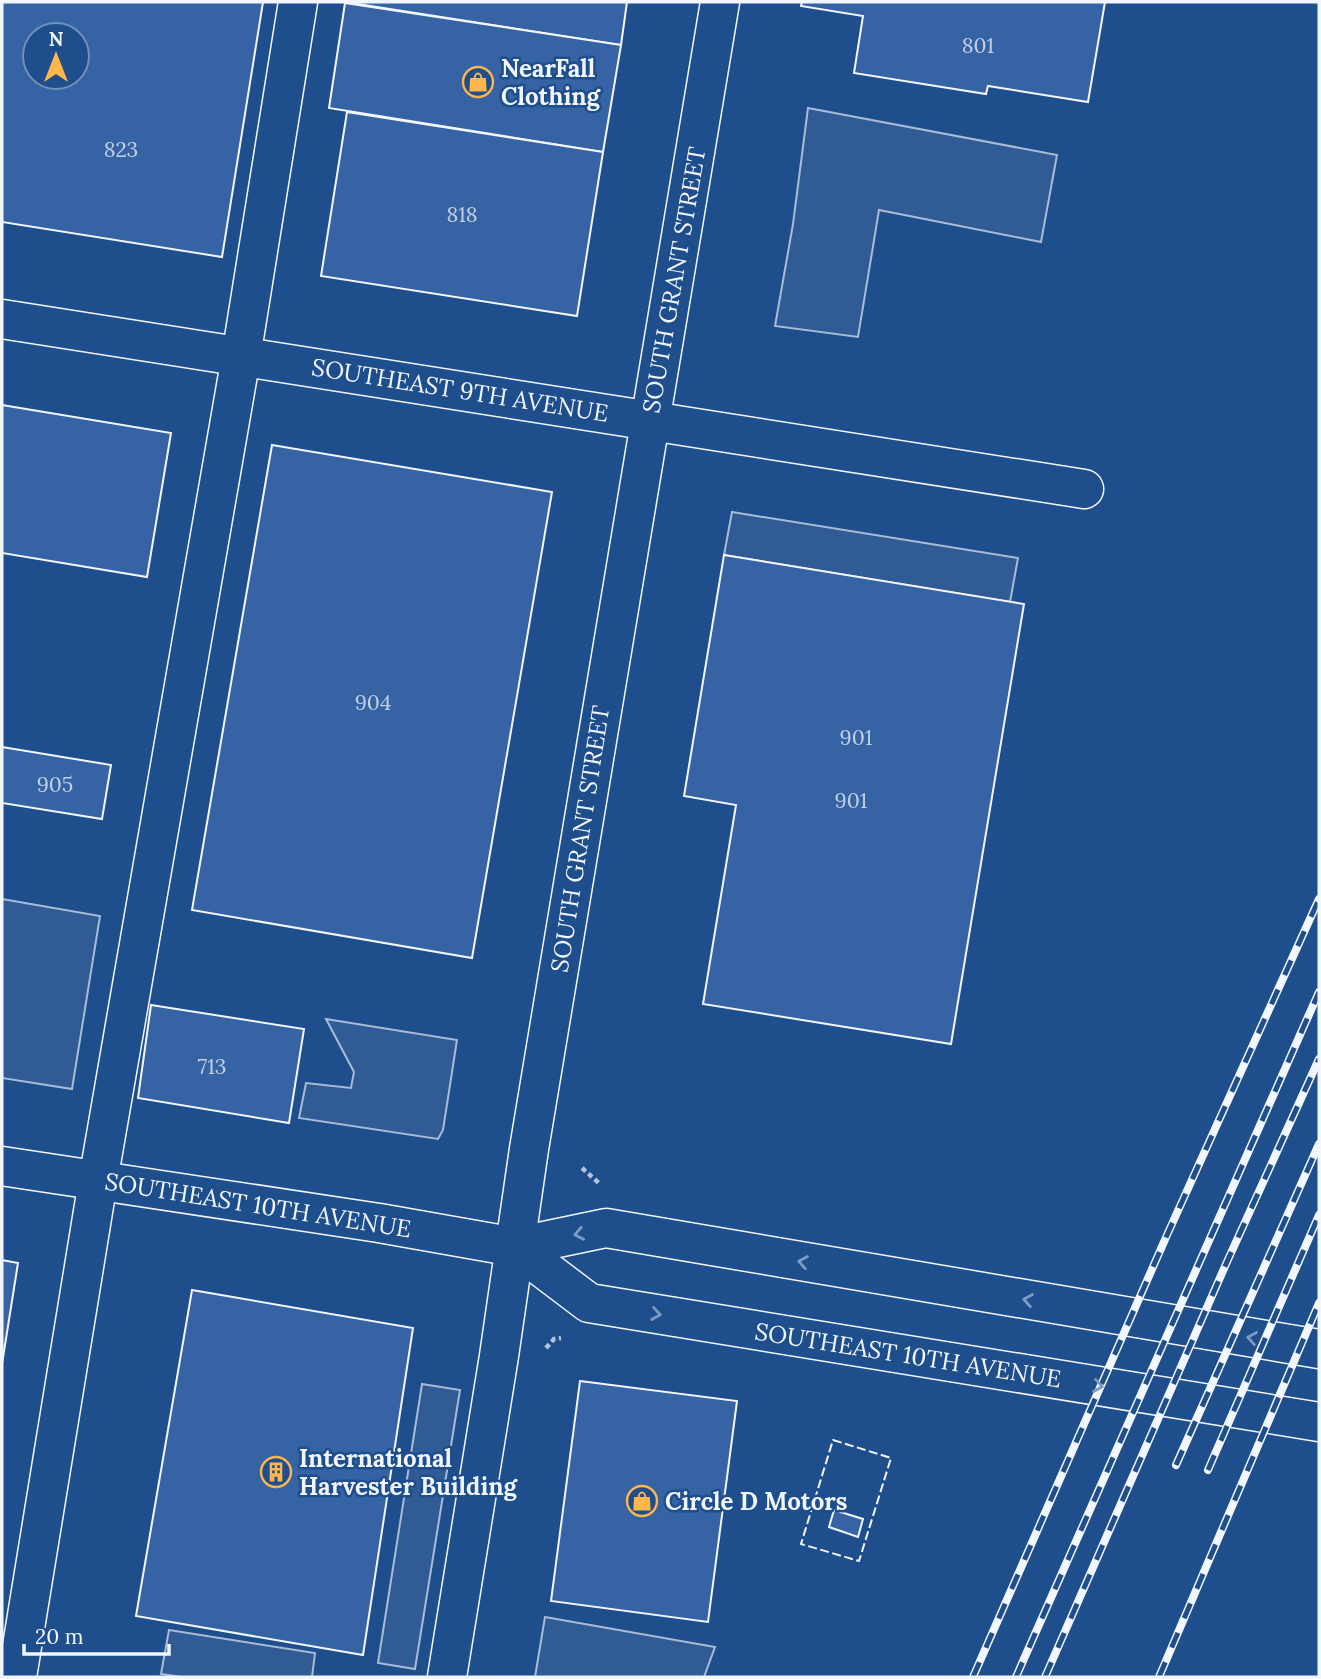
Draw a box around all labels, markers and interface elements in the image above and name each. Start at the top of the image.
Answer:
north arrow [21,21,91,91]
text: N [49,27,64,51]
house number: 801 [962,32,994,59]
place label: NearFall Clothing [501,53,602,112]
shop icon: NearFall Clothing [461,65,495,99]
house number: 823 [104,136,138,163]
street label: SOUTH GRANT STREET [635,144,713,416]
house number: 818 [446,201,478,228]
street label: SOUTHEAST 9TH AVENUE [309,351,611,429]
house number: 904 [355,689,391,716]
street label: SOUTH GRANT STREET [544,703,616,975]
house number: 901 [840,724,872,751]
house number: 905 [37,771,73,798]
house number: 901 [835,787,867,814]
house number: 713 [197,1053,227,1080]
street label: SOUTHEAST 10TH AVENUE [103,1165,413,1245]
one-way arrow [573,1225,585,1240]
one-way arrow [797,1255,809,1270]
one-way arrow [1022,1293,1034,1308]
one-way arrow [650,1306,662,1321]
street label: SOUTHEAST 10TH AVENUE [753,1315,1063,1395]
one-way arrow [1246,1331,1258,1346]
one-way arrow [1092,1378,1104,1393]
place label: International Harvester Building [299,1443,519,1502]
building icon: International Harvester Building [259,1455,293,1489]
shop icon: Circle D Motors [625,1484,659,1518]
place label: Circle D Motors [665,1486,847,1517]
scale bar [24,1612,170,1656]
text: 20 m [35,1623,84,1650]

